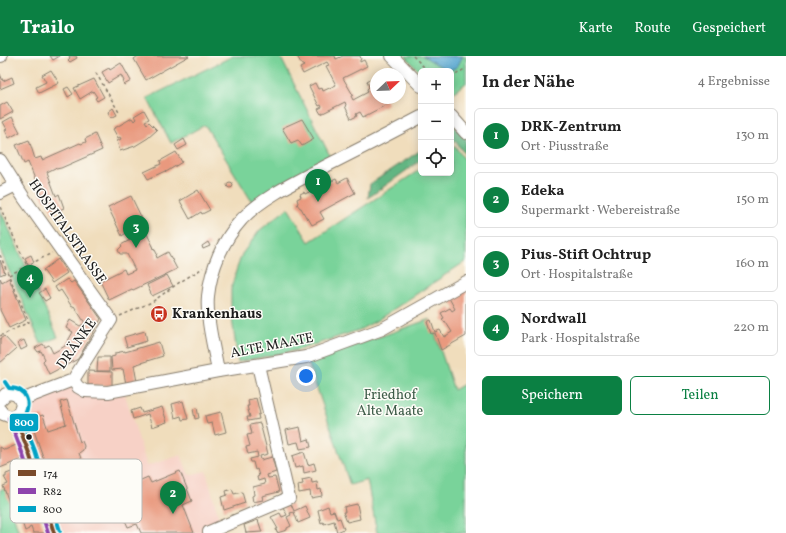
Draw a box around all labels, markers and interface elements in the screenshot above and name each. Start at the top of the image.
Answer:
text: Trailo [20,15,75,41]
text: Karte [579,19,613,38]
text: Route [635,19,671,38]
text: Gespeichert [693,19,766,38]
north arrow [370,68,406,104]
map controls [418,68,454,176]
button: + [418,68,454,104]
text: In der Nähe [482,71,575,94]
text: 4 Ergebnisse [697,73,770,91]
button: − [418,104,454,140]
text: DRK-Zentrum [521,117,622,138]
text: 1 [493,127,499,145]
text: 130 m [736,127,769,145]
text: Ort · Piusstraße [521,138,609,156]
button: locate [418,140,454,176]
pin: 1 [305,169,331,202]
street label: HOSPITALSTRASSE [24,176,110,288]
text: Edeka [521,181,564,202]
text: 2 [493,191,499,209]
text: 150 m [736,191,769,209]
text: Supermarkt · Webereistraße [521,202,680,220]
pin: 3 [123,215,149,248]
text: Pius-Stift Ochtrup [521,245,651,266]
text: 3 [493,255,499,273]
text: 160 m [735,255,769,273]
pin: 4 [17,265,43,298]
text: Ort · Hospitalstraße [521,266,633,284]
bus stop icon: Krankenhaus [149,304,169,324]
place label: Krankenhaus [172,305,262,324]
text: Nordwall [521,309,587,330]
street label: DRÄNKE [53,315,101,373]
text: 4 [492,319,500,337]
text: 220 m [733,319,769,337]
street label: ALTE MAATE [229,329,315,363]
text: Park · Hospitalstraße [521,330,640,348]
your location [296,366,316,386]
button: Speichern [482,376,622,415]
button: Teilen [630,376,770,415]
park label: Friedhof Alte Maate [357,386,424,421]
line badge: 800 [9,413,39,432]
text: 800 [14,416,34,431]
unlabelled marker [24,432,34,442]
legend [10,459,142,523]
text: 174 [43,467,59,482]
pin: 2 [160,481,186,514]
text: R82 [43,485,62,500]
text: 800 [43,503,62,518]

